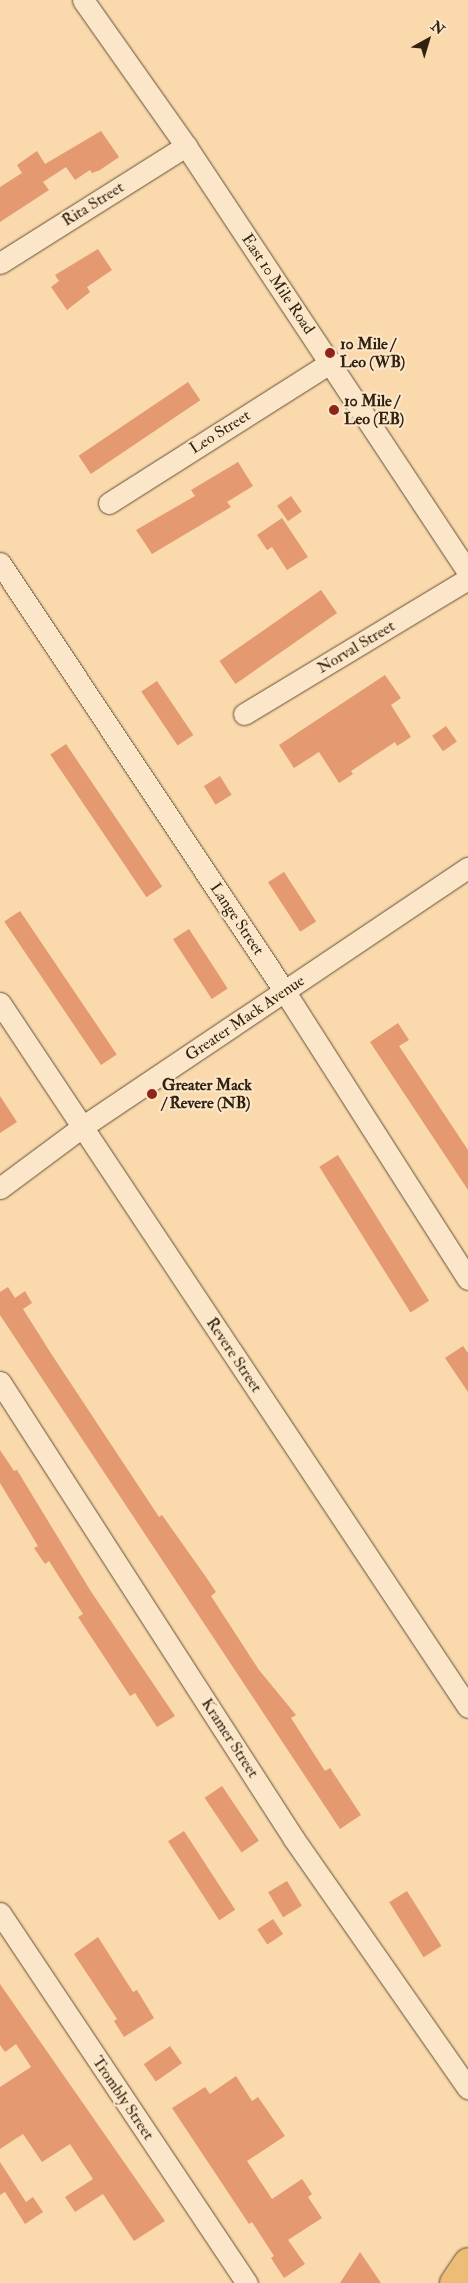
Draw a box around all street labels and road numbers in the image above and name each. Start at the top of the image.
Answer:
street label: Rita Street [59,177,127,231]
street label: East 10 Mile Road [237,230,319,338]
street label: Leo Street [186,406,254,458]
street label: Norval Street [314,616,398,678]
street label: Lange Street [206,879,268,959]
street label: Greater Mack Avenue [182,971,308,1065]
street label: Revere Street [202,1314,266,1396]
street label: Kramer Street [197,1695,263,1781]
street label: Trombly Street [88,2052,158,2144]

